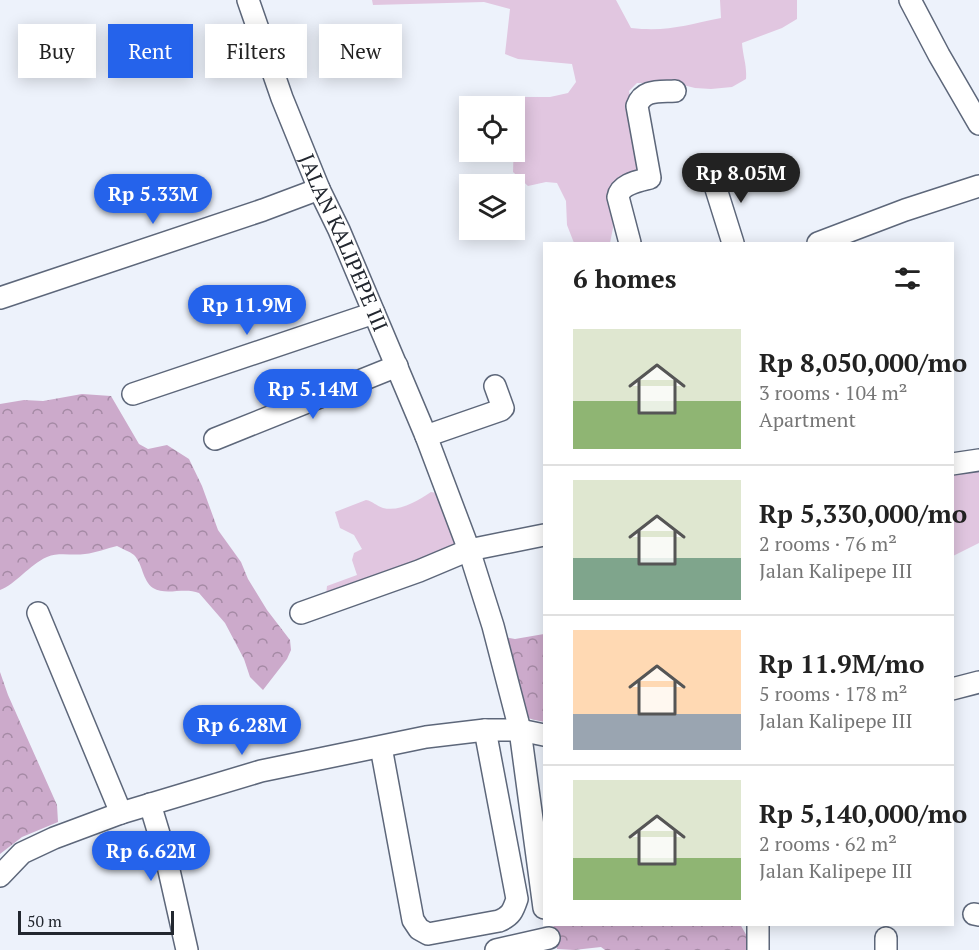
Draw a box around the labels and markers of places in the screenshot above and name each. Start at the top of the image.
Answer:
pin: Rp 8.05M [679,153,803,204]
pin: Rp 5.33M [91,174,215,225]
pin: Rp 11.9M [185,285,309,336]
pin: Rp 5.14M [251,369,375,420]
pin: Rp 6.28M [180,705,304,756]
pin: Rp 6.62M [89,831,213,882]

